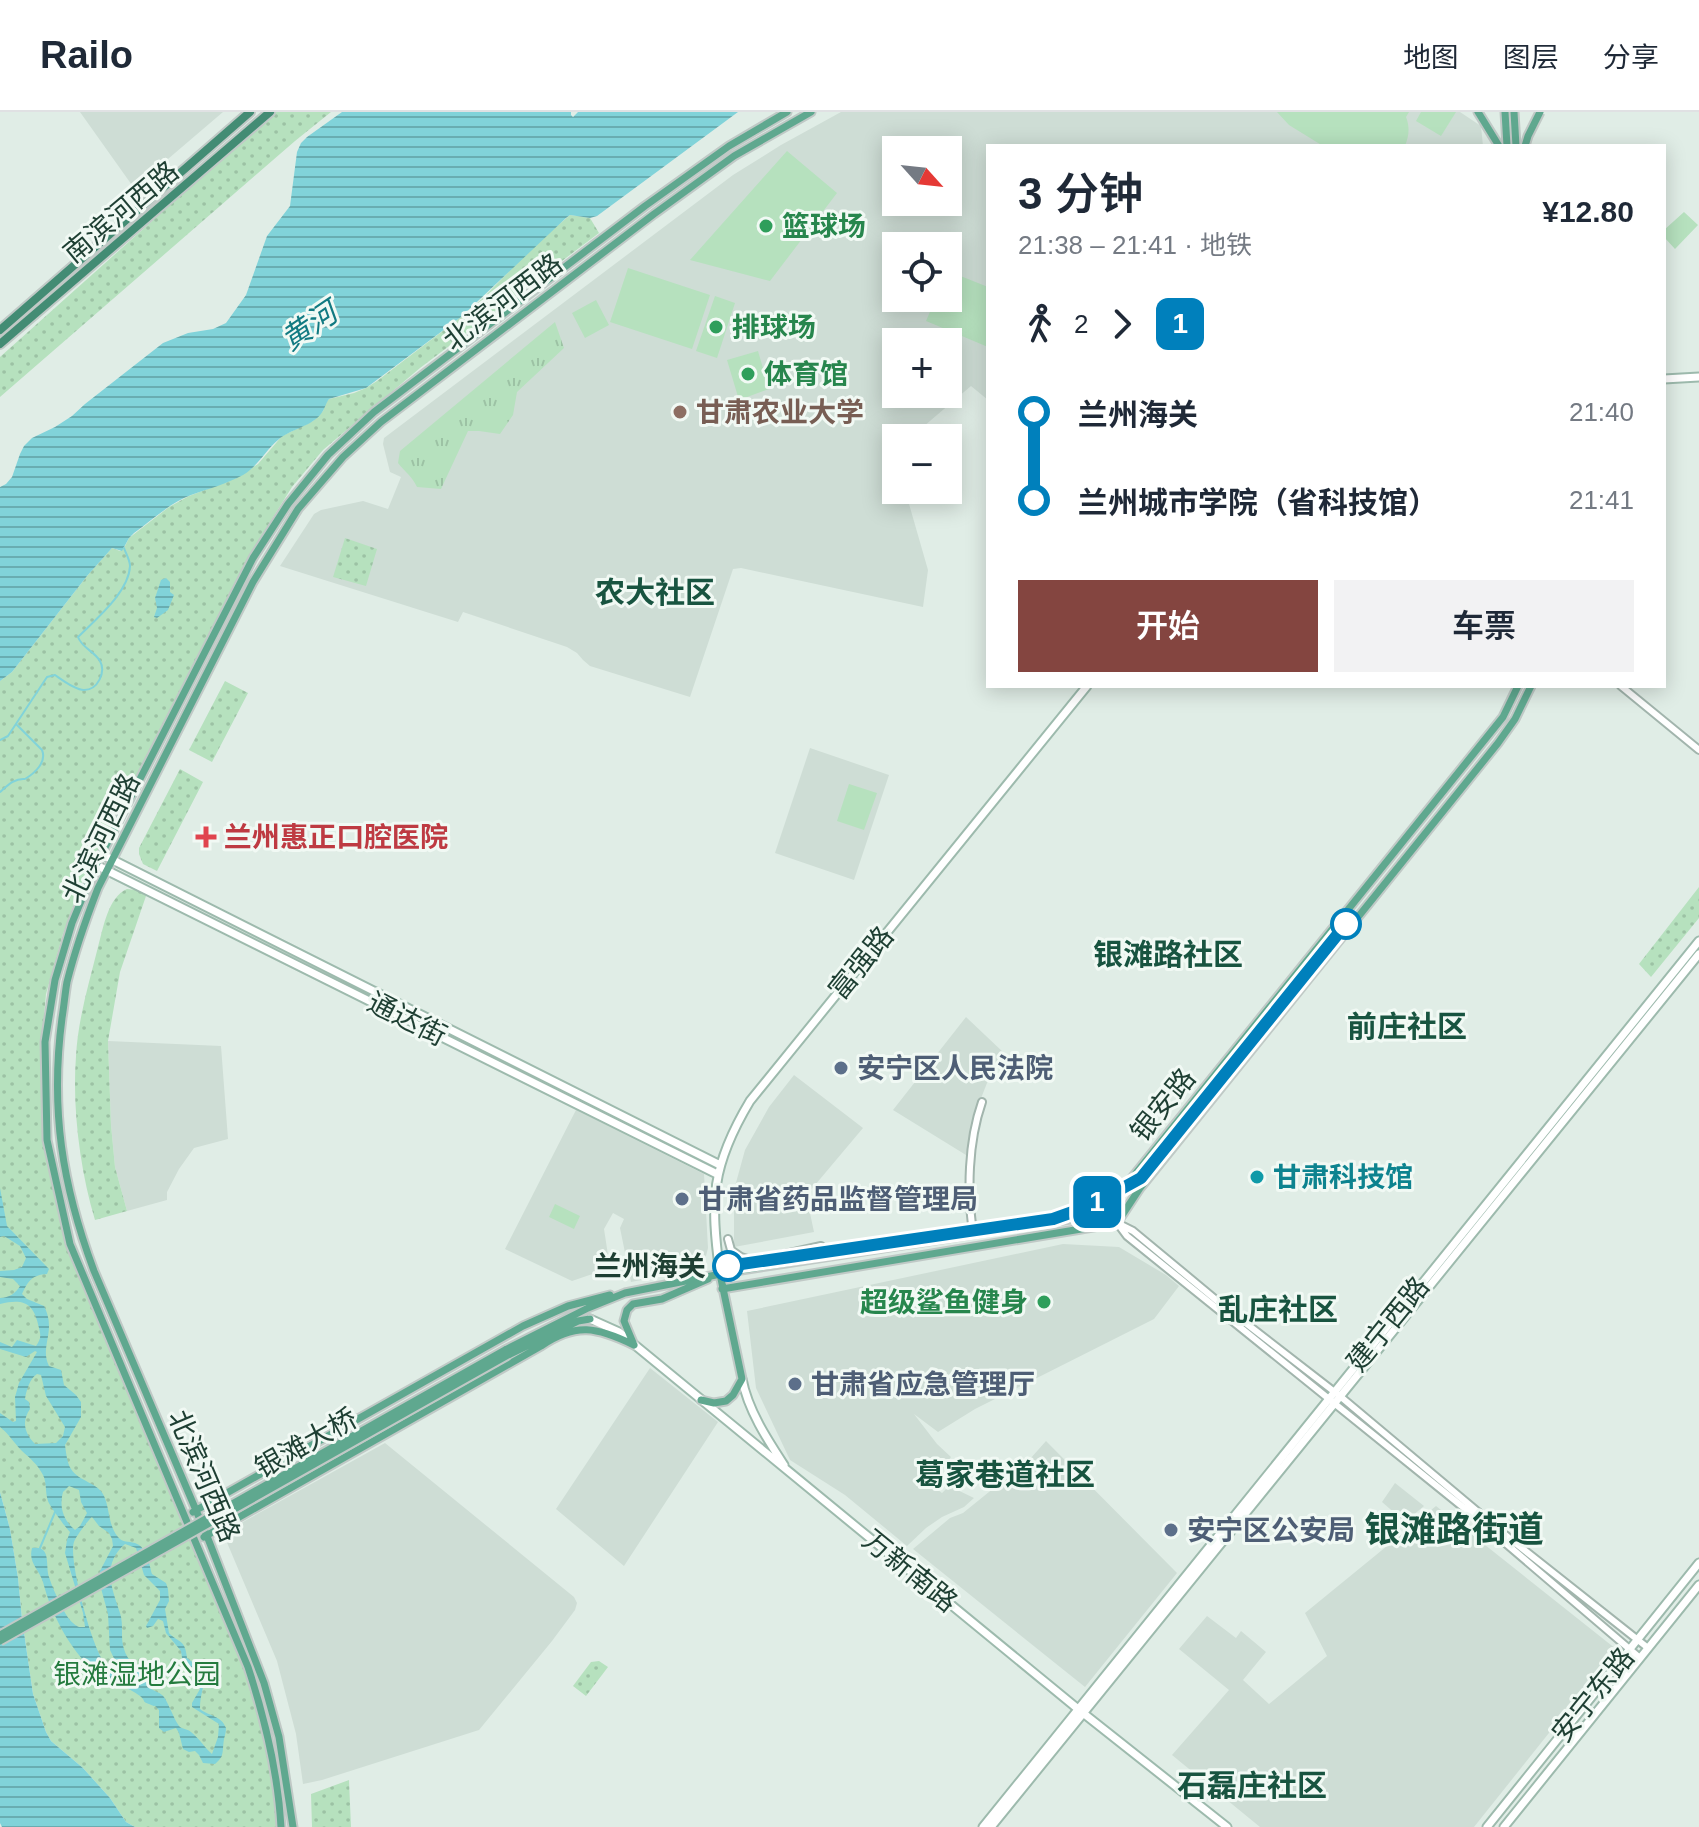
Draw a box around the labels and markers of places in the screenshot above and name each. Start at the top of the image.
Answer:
place label: 篮球场 [782,211,866,242]
marker: 篮球场 [757,217,775,235]
place label: 排球场 [732,312,816,343]
marker: 排球场 [707,318,725,336]
place label: 体育馆 [764,359,848,390]
marker: 体育馆 [739,365,757,383]
place label: 甘肃农业大学 [696,397,864,428]
marker: 甘肃农业大学 [671,403,689,421]
place label: 兰州惠正口腔医院 [224,822,448,853]
marker: 兰州惠正口腔医院 [195,826,217,848]
unlabelled marker [1331,909,1361,939]
place label: 安宁区人民法院 [857,1053,1053,1084]
marker: 安宁区人民法院 [832,1059,850,1077]
place label: 甘肃科技馆 [1273,1162,1413,1193]
marker: 甘肃科技馆 [1248,1168,1266,1186]
place label: 甘肃省药品监督管理局 [698,1184,978,1215]
marker: 甘肃省药品监督管理局 [673,1190,691,1208]
place label: 兰州海关 [594,1251,706,1282]
marker: 兰州海关 [713,1251,743,1281]
place label: 超级鲨鱼健身 [860,1287,1028,1318]
marker: 超级鲨鱼健身 [1035,1293,1053,1311]
place label: 甘肃省应急管理厅 [811,1369,1035,1400]
marker: 甘肃省应急管理厅 [786,1375,804,1393]
place label: 安宁区公安局 [1187,1515,1355,1546]
marker: 安宁区公安局 [1162,1521,1180,1539]

